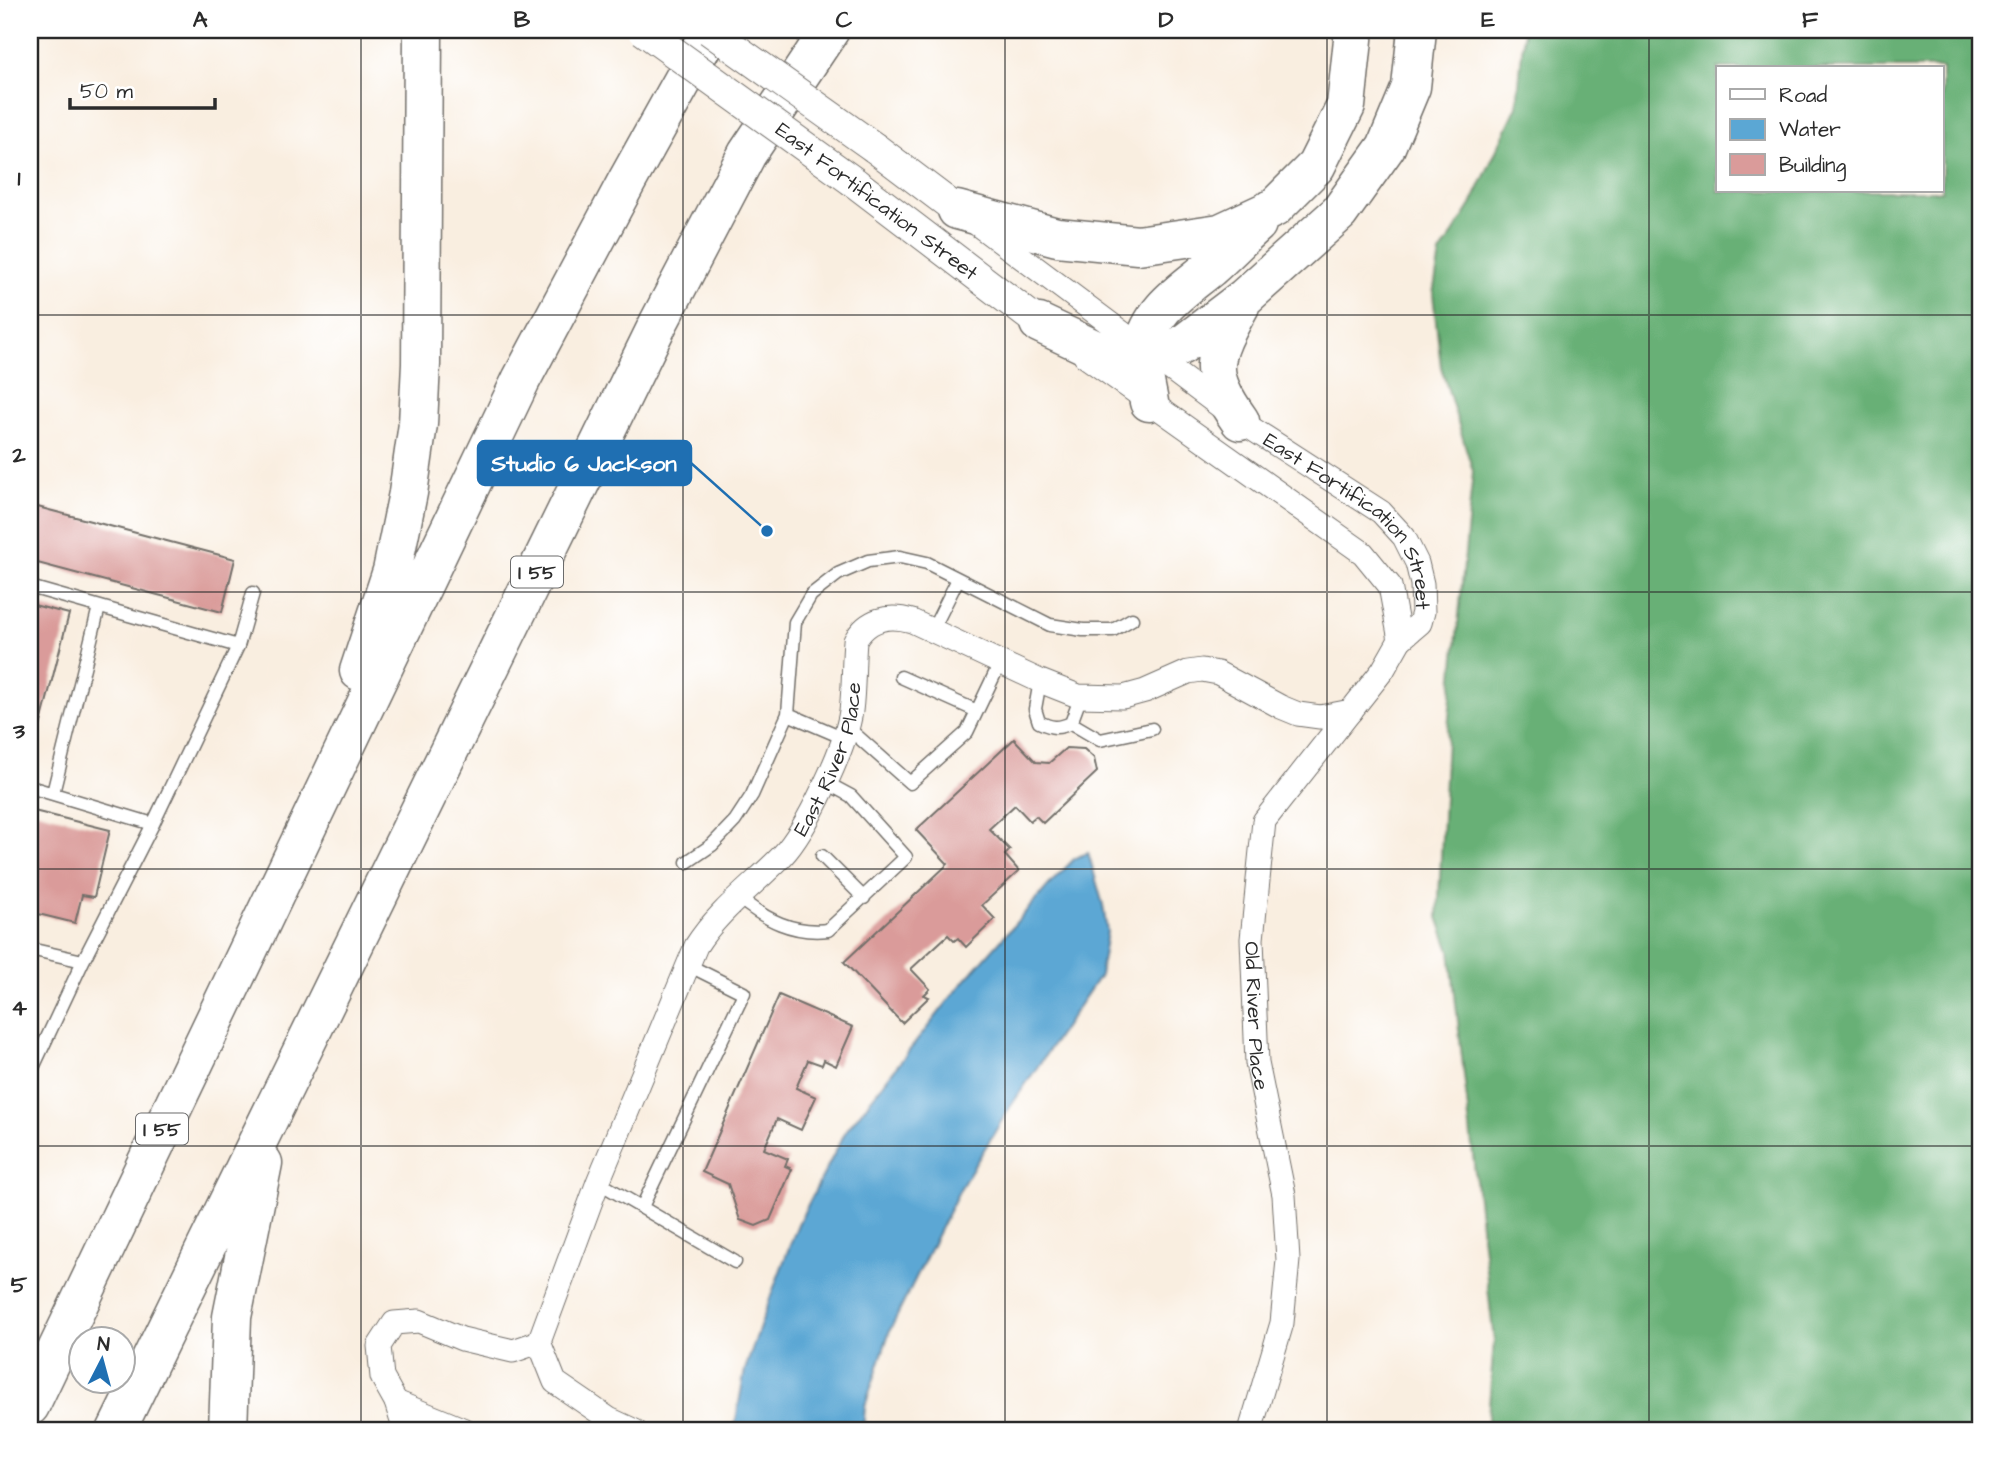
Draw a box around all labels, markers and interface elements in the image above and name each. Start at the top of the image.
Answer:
text: A [193,4,208,36]
text: B [514,4,531,36]
text: C [836,4,853,36]
text: D [1159,4,1174,36]
text: E [1481,4,1495,36]
text: F [1802,4,1819,36]
scale bar [70,66,215,110]
legend [1716,66,1944,192]
text: 50 m [80,77,134,106]
text: Road [1779,81,1827,110]
text: Water [1779,115,1841,144]
street label: East Fortification Street [769,116,984,288]
text: Building [1779,151,1847,182]
text: 1 [18,162,21,194]
street label: East Fortification Street [1258,426,1437,611]
text: 2 [11,439,26,471]
callout: Studio 6 Jackson [478,441,691,485]
text: Studio 6 Jackson [490,448,677,480]
road number: I 55 [511,556,563,587]
street label: East River Place [787,682,868,842]
text: 3 [12,715,25,747]
street label: Old River Place [1237,941,1276,1093]
text: 4 [11,992,27,1024]
road number: I 55 [136,1114,188,1144]
text: 5 [11,1269,28,1301]
north arrow [66,1324,136,1394]
text: N [96,1331,111,1359]

